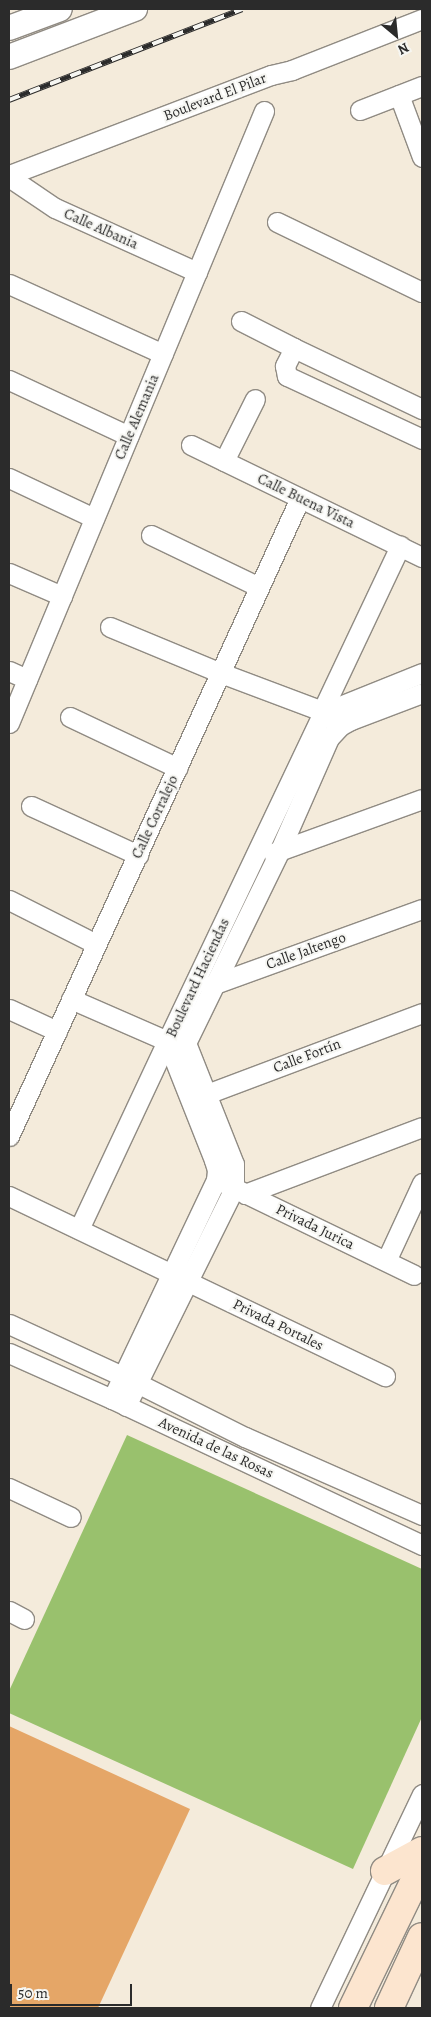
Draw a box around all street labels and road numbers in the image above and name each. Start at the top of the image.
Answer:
street label: Boulevard El Pilar [161,69,269,125]
street label: Calle Albania [61,205,141,253]
street label: Calle Alemania [111,372,163,462]
street label: Calle Buena Vista [254,470,358,532]
street label: Calle Corralejo [128,772,182,862]
street label: Boulevard Haciendas [162,916,234,1040]
street label: Calle Jaltengo [264,928,348,974]
street label: Calle Fortín [271,1035,343,1077]
street label: Privada Jurica [273,1200,357,1254]
street label: Privada Portales [230,1295,326,1355]
street label: Avenida de las Rosas [156,1413,276,1483]

